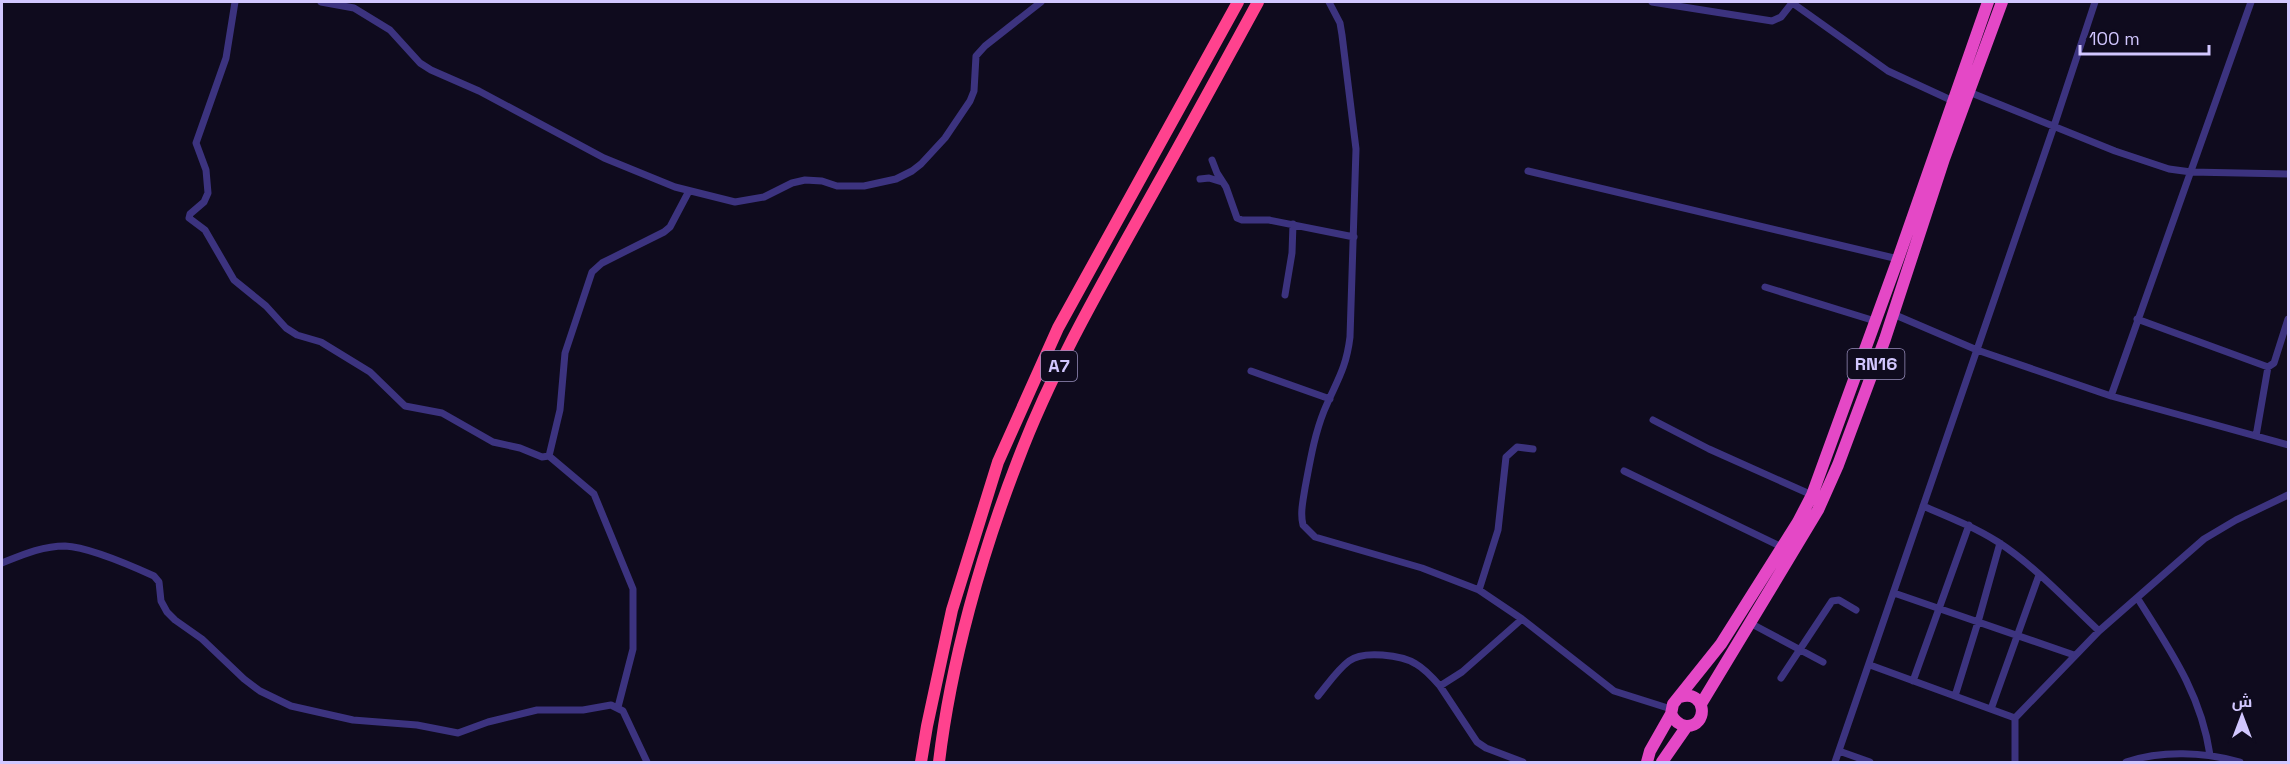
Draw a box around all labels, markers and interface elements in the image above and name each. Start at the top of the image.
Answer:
scale bar [2080,18,2209,56]
text: 100 m [2089,27,2140,50]
road number: RN16 [1848,349,1904,379]
road number: A7 [1041,351,1077,381]
north arrow [2212,686,2272,746]
text: ش [2232,691,2252,712]

